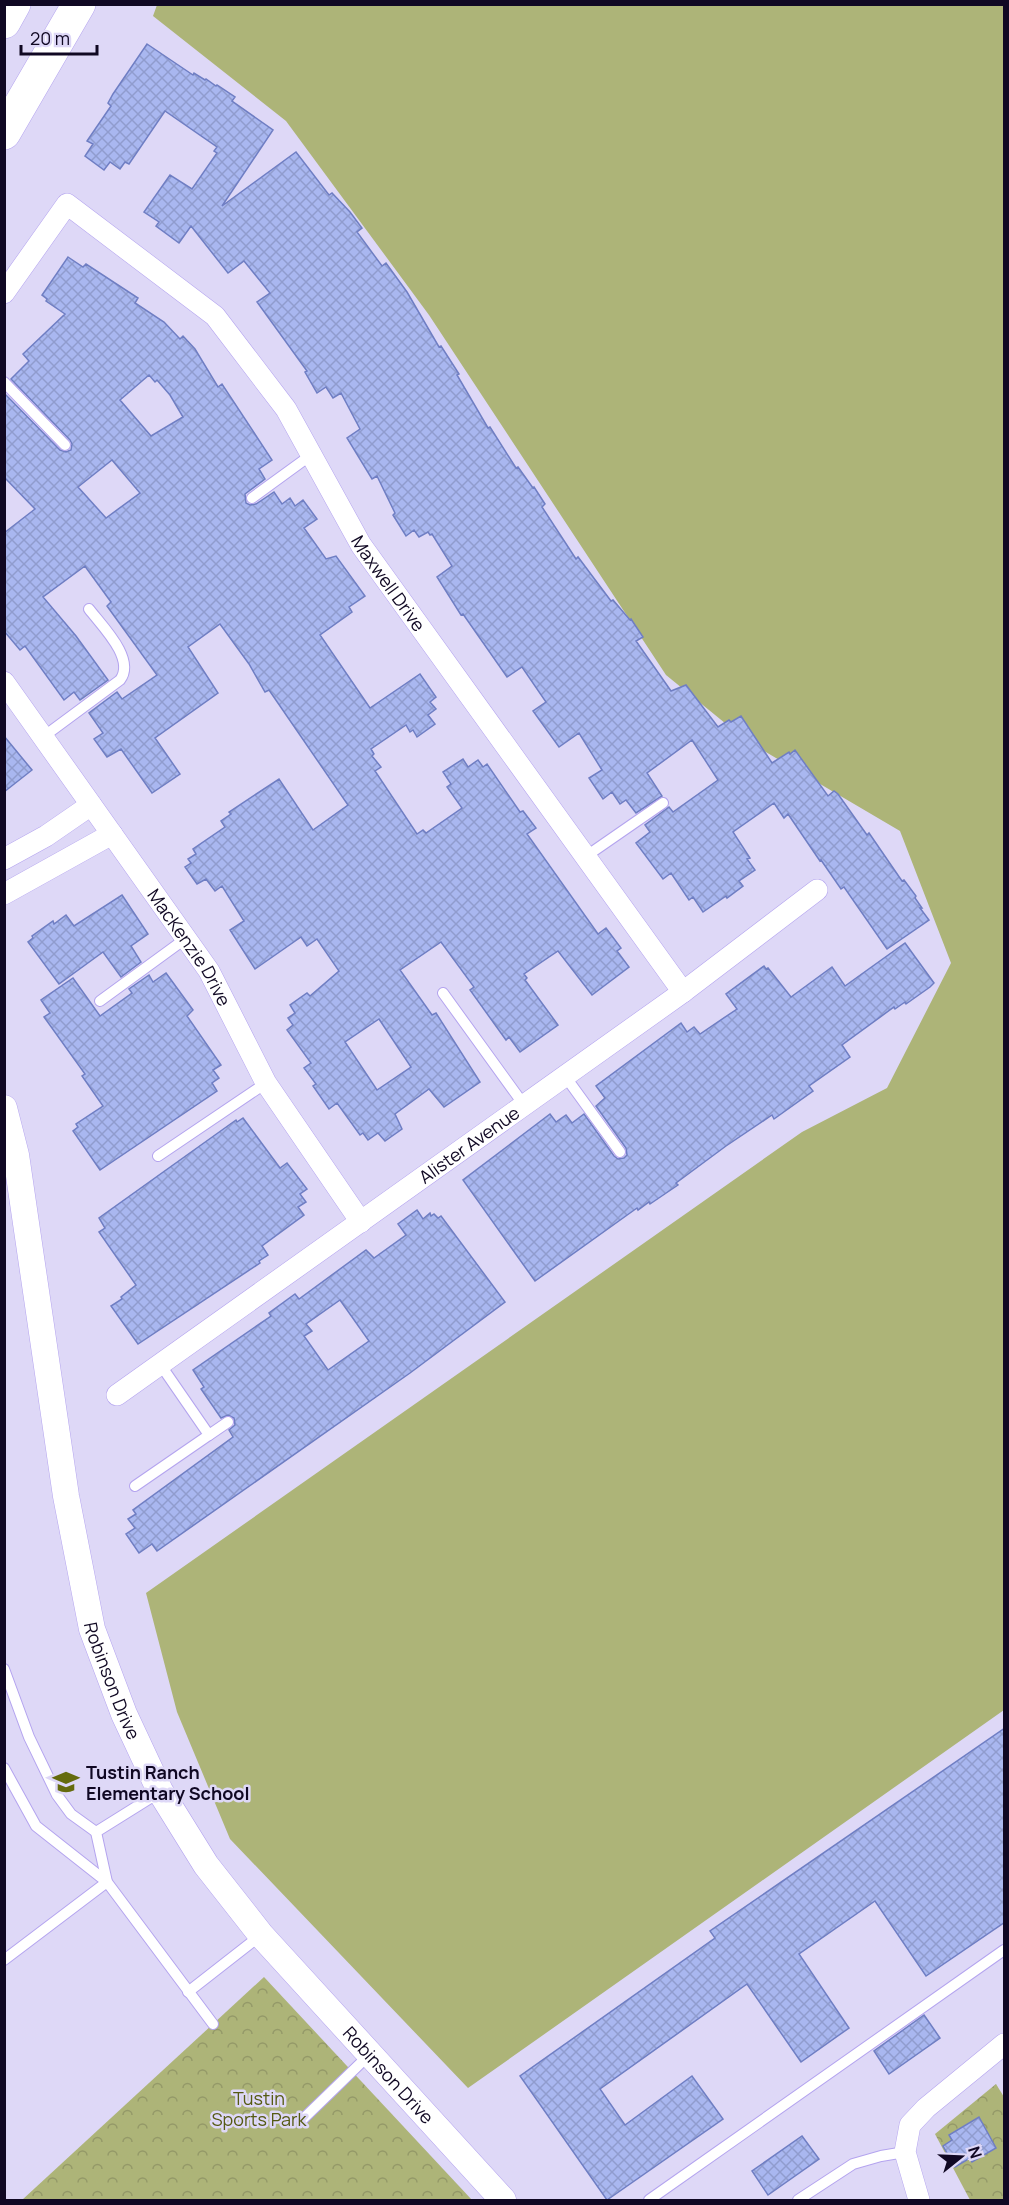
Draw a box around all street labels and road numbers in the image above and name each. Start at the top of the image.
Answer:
street label: Maxwell Drive [346,531,431,636]
street label: MacKenzie Drive [142,884,237,1010]
street label: Alister Avenue [414,1100,524,1189]
street label: Robinson Drive [79,1620,146,1743]
street label: Robinson Drive [338,2021,439,2129]

